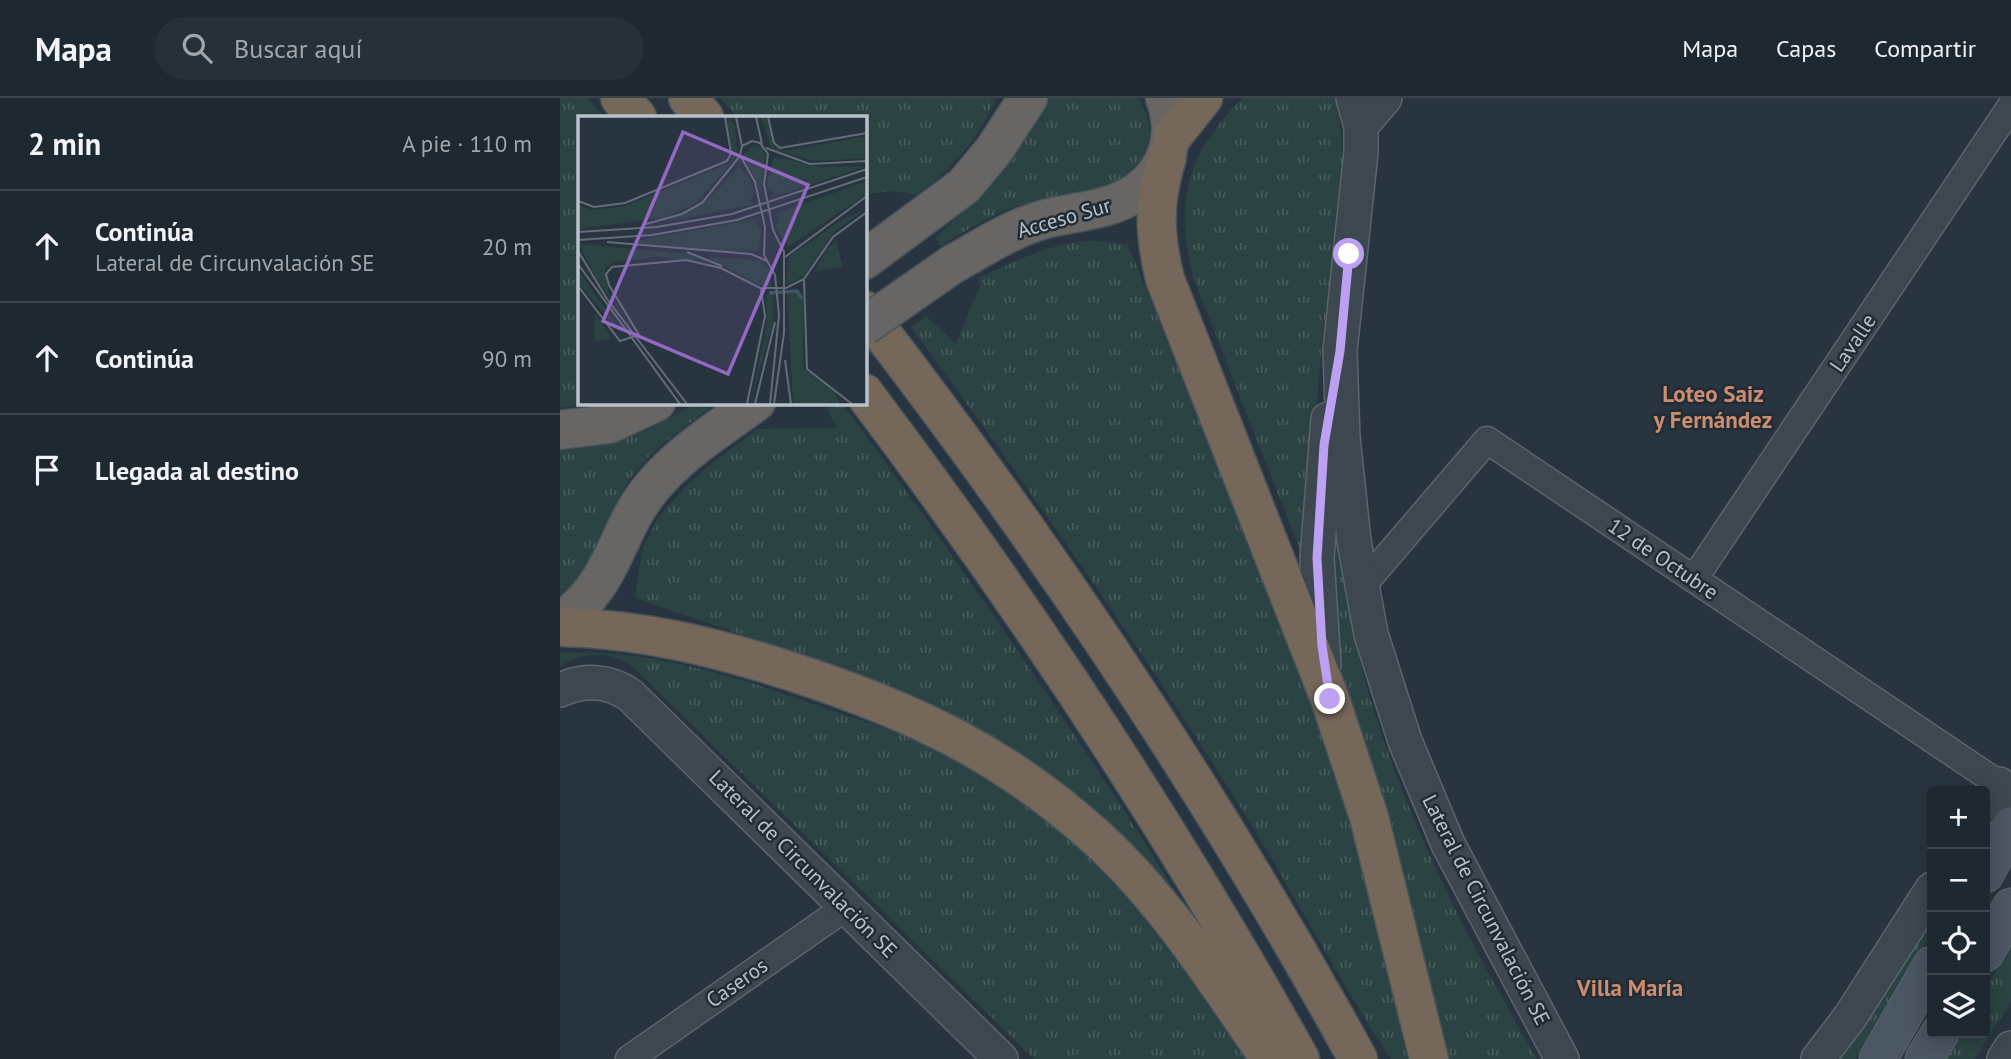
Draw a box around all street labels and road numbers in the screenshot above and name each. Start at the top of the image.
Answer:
street label: Acceso Sur [1014,191,1114,244]
street label: Lavalle [1823,309,1882,377]
street label: 12 de Octubre [1603,512,1724,605]
street label: Lateral de Circunvalación SE [704,764,903,963]
street label: Lateral de Circunvalación SE [1416,790,1556,1030]
street label: Caseros [701,952,773,1013]

